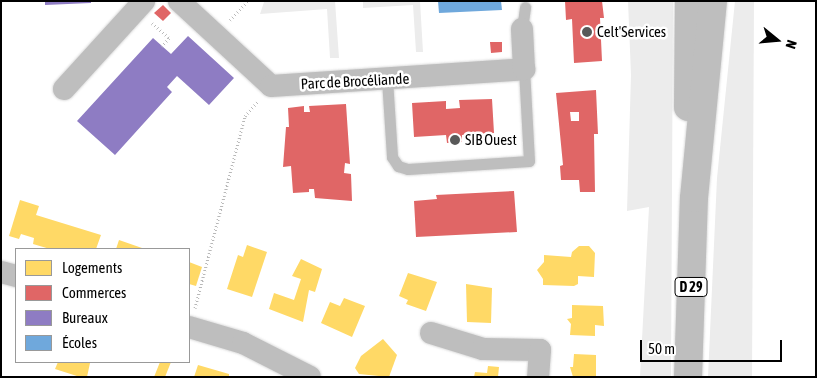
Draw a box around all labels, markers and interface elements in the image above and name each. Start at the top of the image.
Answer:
north arrow [752,15,802,65]
place label: Celt'Services [597,23,666,41]
marker: Celt'Services [581,26,593,38]
text: N [782,38,800,51]
street label: Parc de Brocéliande [300,69,410,93]
place label: SIB Ouest [465,131,517,149]
marker: SIB Ouest [449,134,461,146]
legend [15,248,190,363]
text: Logements [62,259,122,276]
road number: D 29 [674,276,708,298]
text: Commerces [62,284,126,301]
text: Bureaux [62,309,108,326]
scale bar [642,330,784,362]
text: Écoles [62,334,97,351]
text: 50 m [648,340,675,357]

